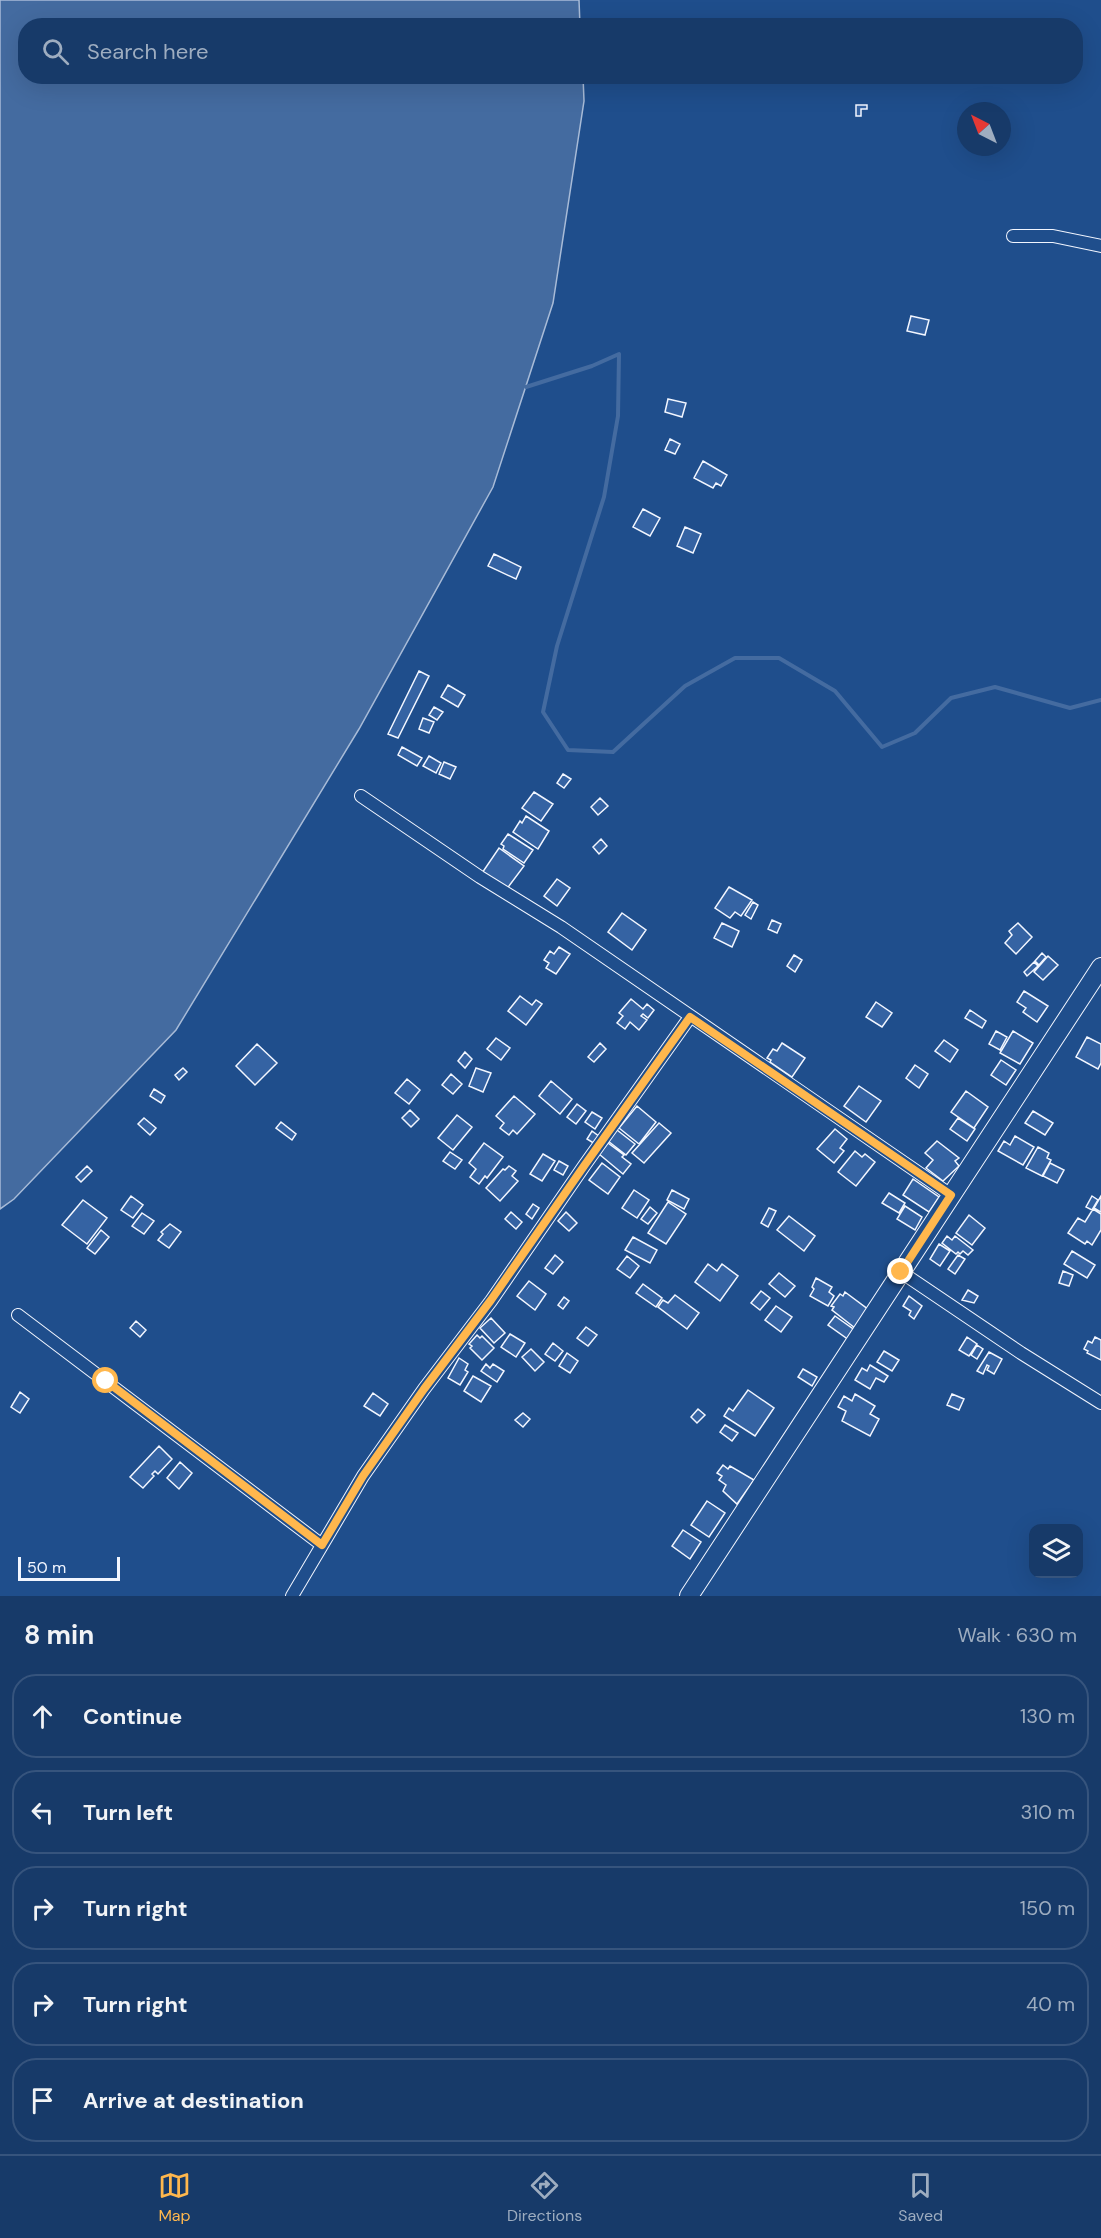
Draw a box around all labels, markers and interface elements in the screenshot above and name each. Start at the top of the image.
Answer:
search box [18,18,1083,84]
icon: search [39,35,72,68]
text: Search here [87,37,208,66]
north arrow [957,102,1011,156]
route end [887,1258,913,1284]
route start [92,1367,118,1393]
map controls [1029,1524,1083,1578]
button: layers [1029,1524,1083,1578]
scale bar [18,1554,120,1582]
text: 50 m [27,1557,66,1578]
text: 8 min [24,1618,94,1652]
text: Walk · 630 m [957,1622,1077,1648]
icon: ahead [26,1700,59,1733]
text: Continue [83,1702,182,1731]
text: 130 m [1020,1703,1075,1729]
icon: left [26,1796,59,1829]
text: Turn left [83,1798,173,1827]
text: 310 m [1020,1799,1075,1825]
icon: right [26,1892,59,1925]
text: Turn right [83,1894,188,1923]
text: 150 m [1020,1895,1075,1921]
icon: right [26,1988,59,2021]
text: Turn right [83,1990,188,2019]
text: 40 m [1026,1991,1075,2017]
icon: arrive [26,2084,59,2117]
text: Arrive at destination [83,2086,304,2115]
tab: Map [158,2169,191,2226]
tab: Directions [507,2169,582,2226]
tab: Saved [898,2169,943,2226]

